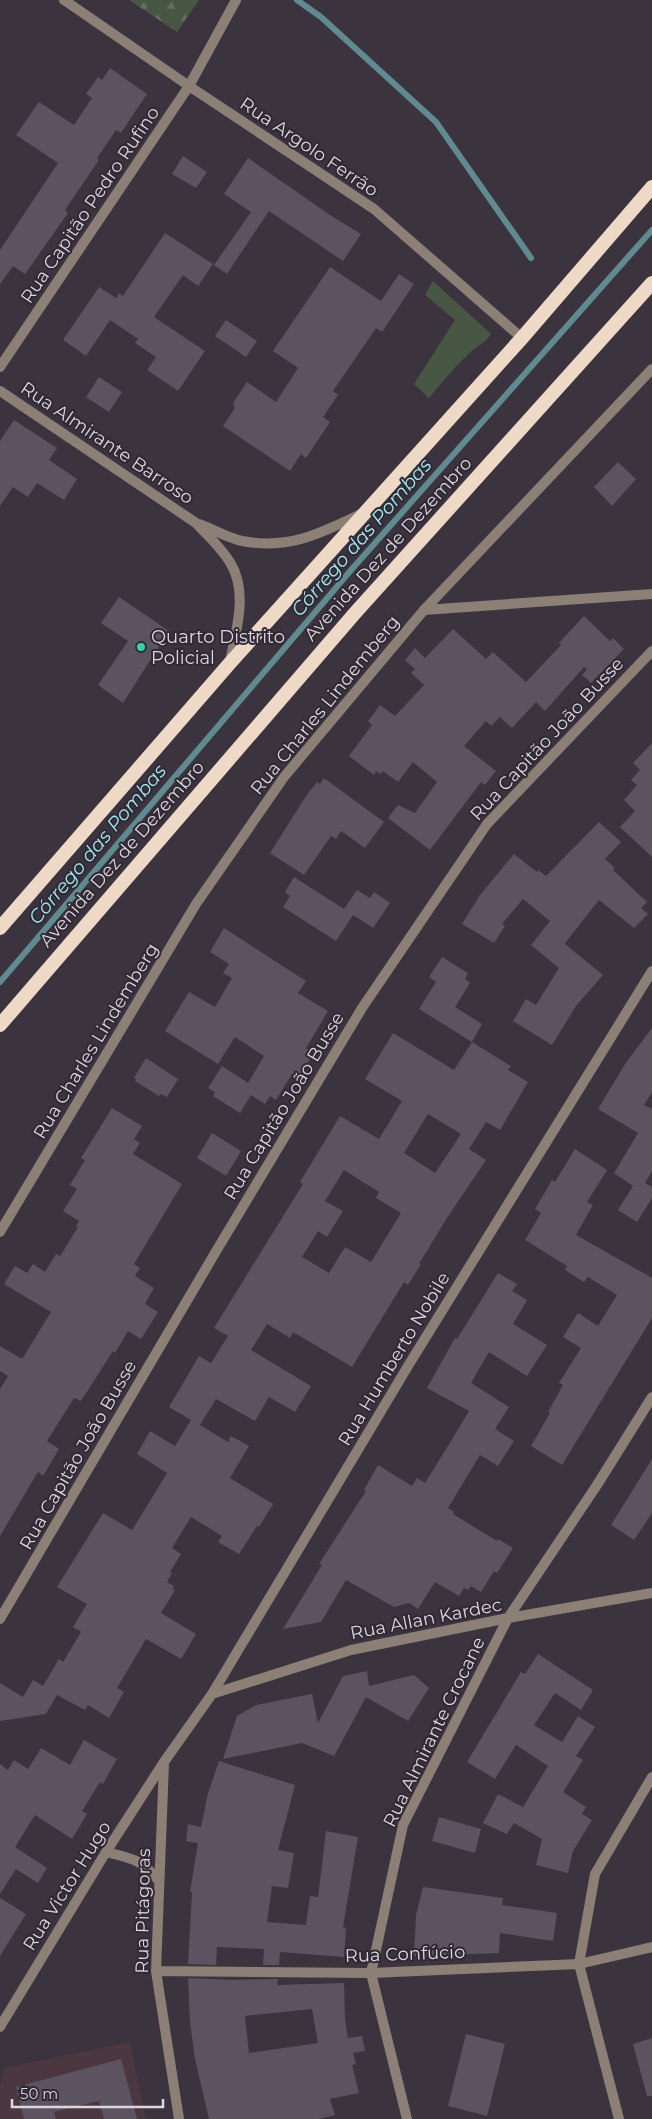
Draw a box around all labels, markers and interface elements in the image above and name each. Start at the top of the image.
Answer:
street label: Rua Argolo Ferrão [236,93,382,201]
street label: Rua Capitão Pedro Rufino [16,102,164,308]
street label: Rua Almirante Barroso [16,377,198,509]
street label: Avenida Dez de Dezembro [300,453,476,645]
water label: Córrego das Pombas [286,454,436,621]
street label: Rua Charles Lindemberg [246,611,404,799]
place label: Quarto Distrito Policial [151,626,285,669]
marker: Quarto Distrito Policial [135,641,147,653]
street label: Rua Capitão João Busse [466,653,628,825]
street label: Avenida Dez de Dezembro [35,756,209,952]
water label: Córrego das Pombas [24,760,171,929]
street label: Rua Charles Lindemberg [29,939,163,1143]
street label: Rua Capitão João Busse [219,1008,349,1204]
street label: Rua Humberto Nobile [333,1268,455,1450]
street label: Rua Capitão João Busse [15,1356,141,1554]
street label: Rua Allan Kardec [348,1594,504,1644]
street label: Rua Almirante Crocane [378,1633,490,1831]
street label: Rua Victor Hugo [18,1817,116,1955]
street label: Rua Pitágoras [131,1848,155,1974]
street label: Rua Confúcio [344,1941,466,1967]
scale bar [12,2076,164,2108]
text: 50 m [20,2084,58,2103]

